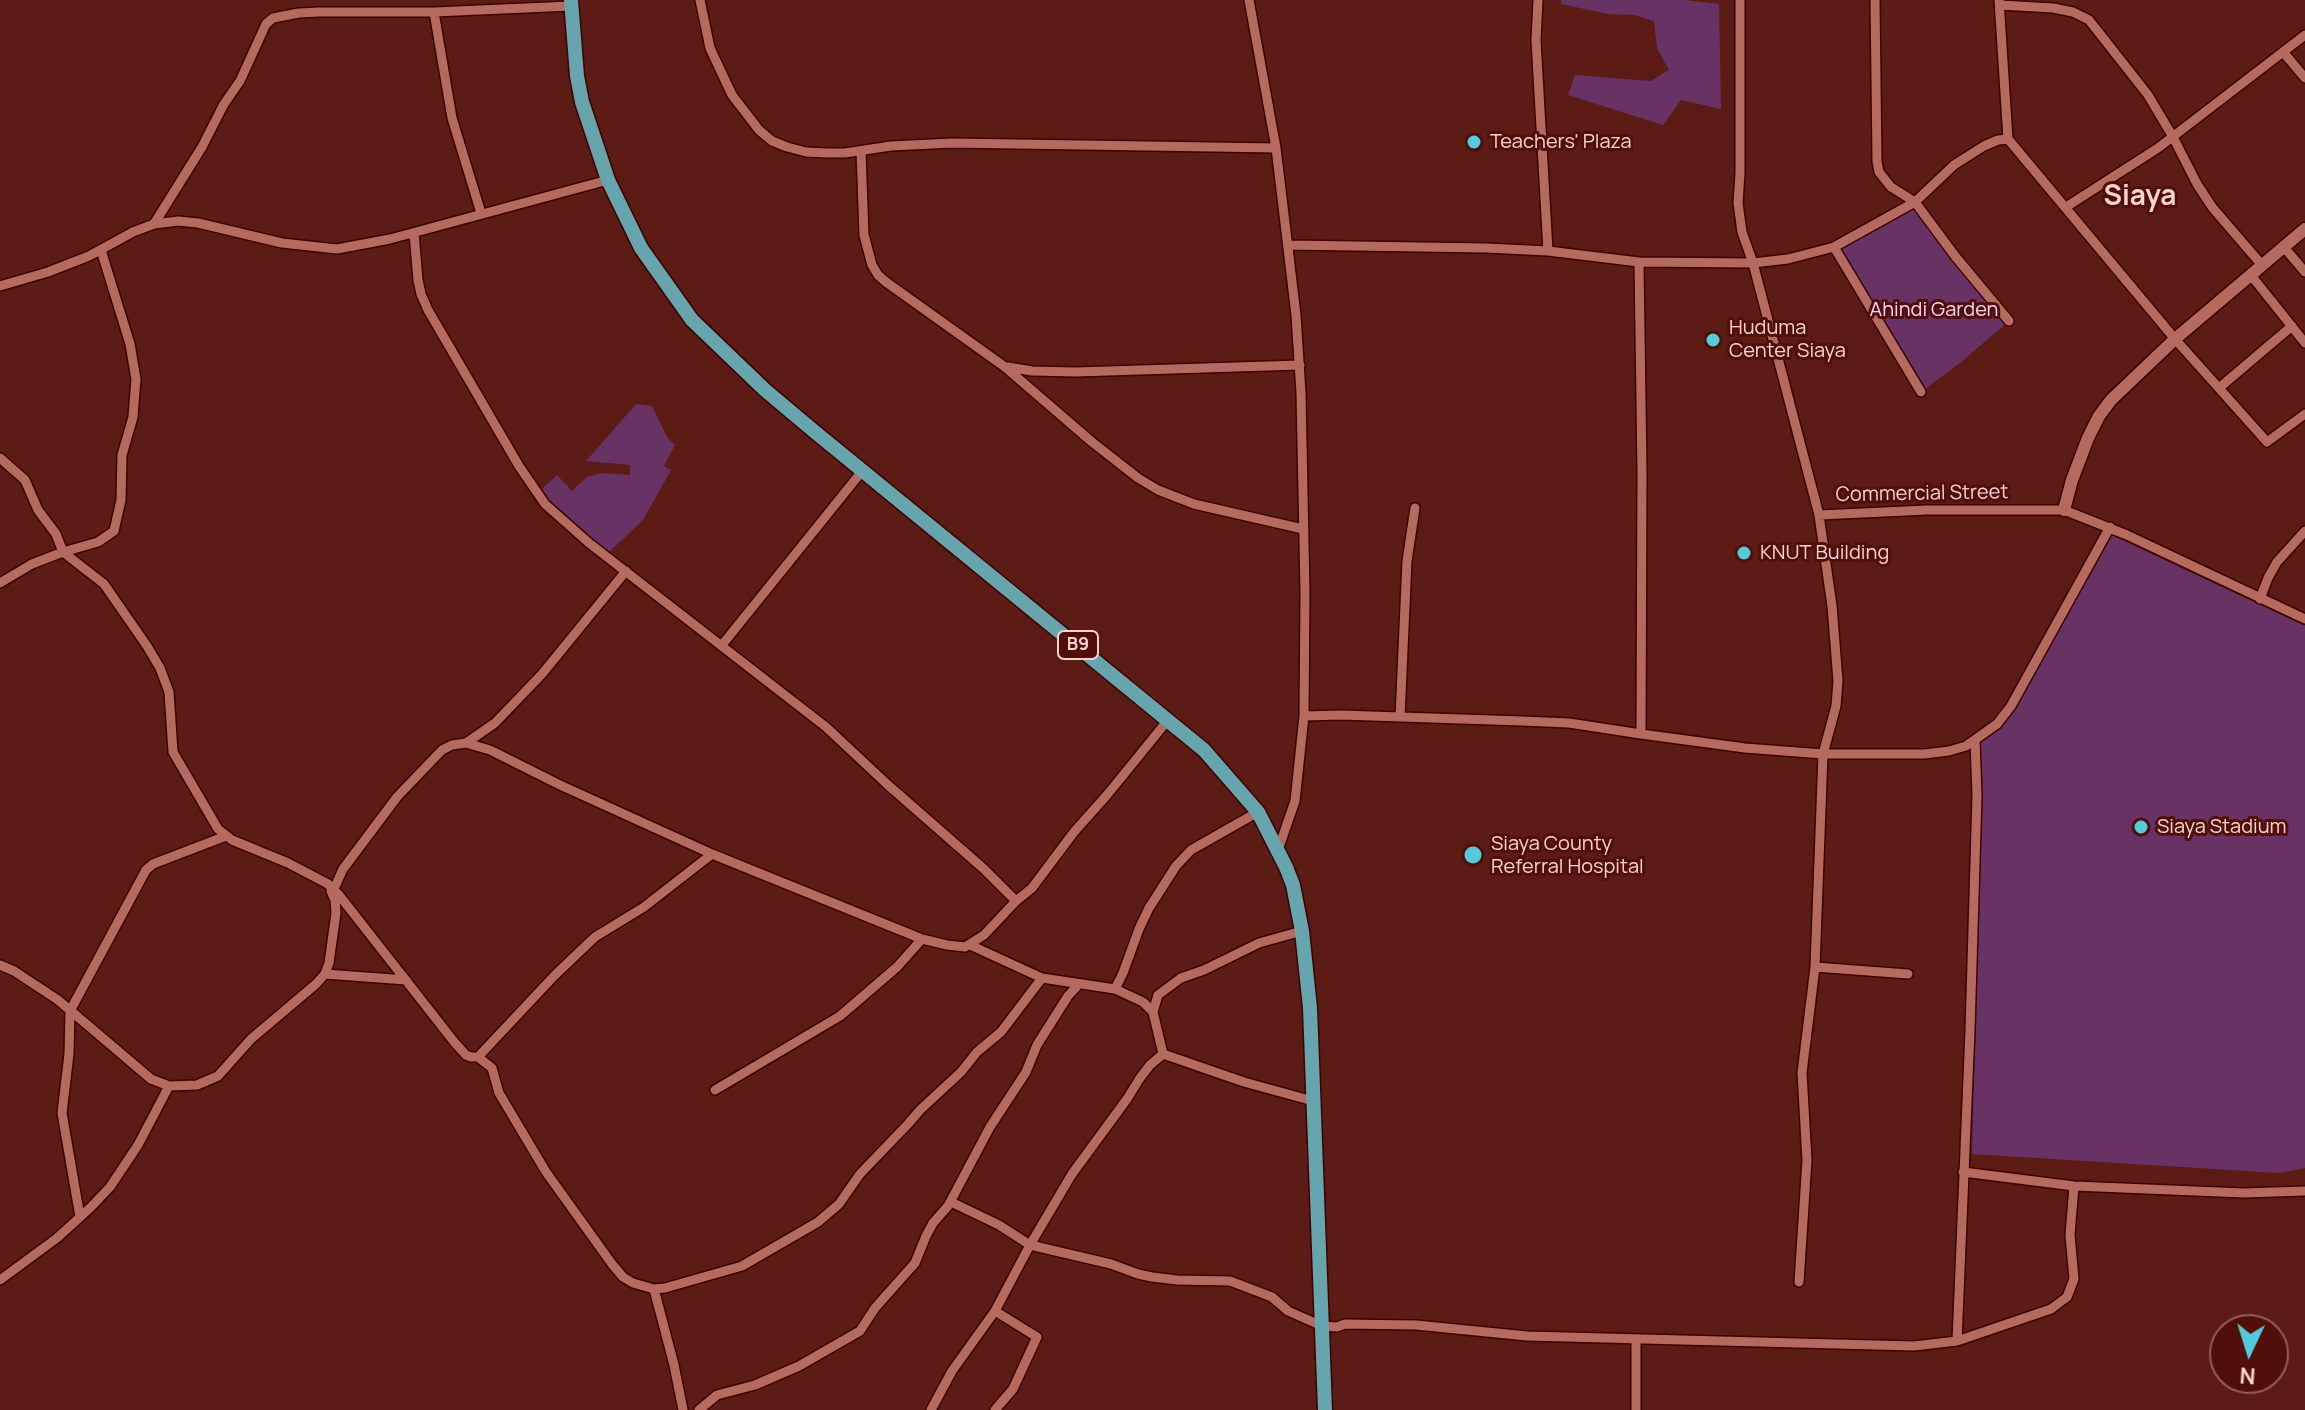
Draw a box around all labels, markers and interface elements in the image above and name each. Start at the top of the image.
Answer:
place label: Teachers' Plaza [1490,130,1632,154]
marker: Teachers' Plaza [1465,133,1483,151]
district label: Siaya [2104,180,2176,214]
park label: Ahindi Garden [1870,298,1998,322]
place label: Huduma Center Siaya [1729,316,1846,363]
marker: Huduma Center Siaya [1704,331,1722,349]
street label: Commercial Street [1835,480,2009,508]
place label: KNUT Building [1760,541,1889,565]
marker: KNUT Building [1735,544,1753,562]
road number: B9 [1058,631,1098,659]
place label: Siaya Stadium [2157,815,2287,839]
marker: Siaya Stadium [2132,818,2150,836]
place label: Siaya County Referral Hospital [1491,832,1644,879]
marker: Siaya County Referral Hospital [1462,844,1484,866]
north arrow [2209,1314,2289,1394]
text: N [2239,1360,2256,1391]

